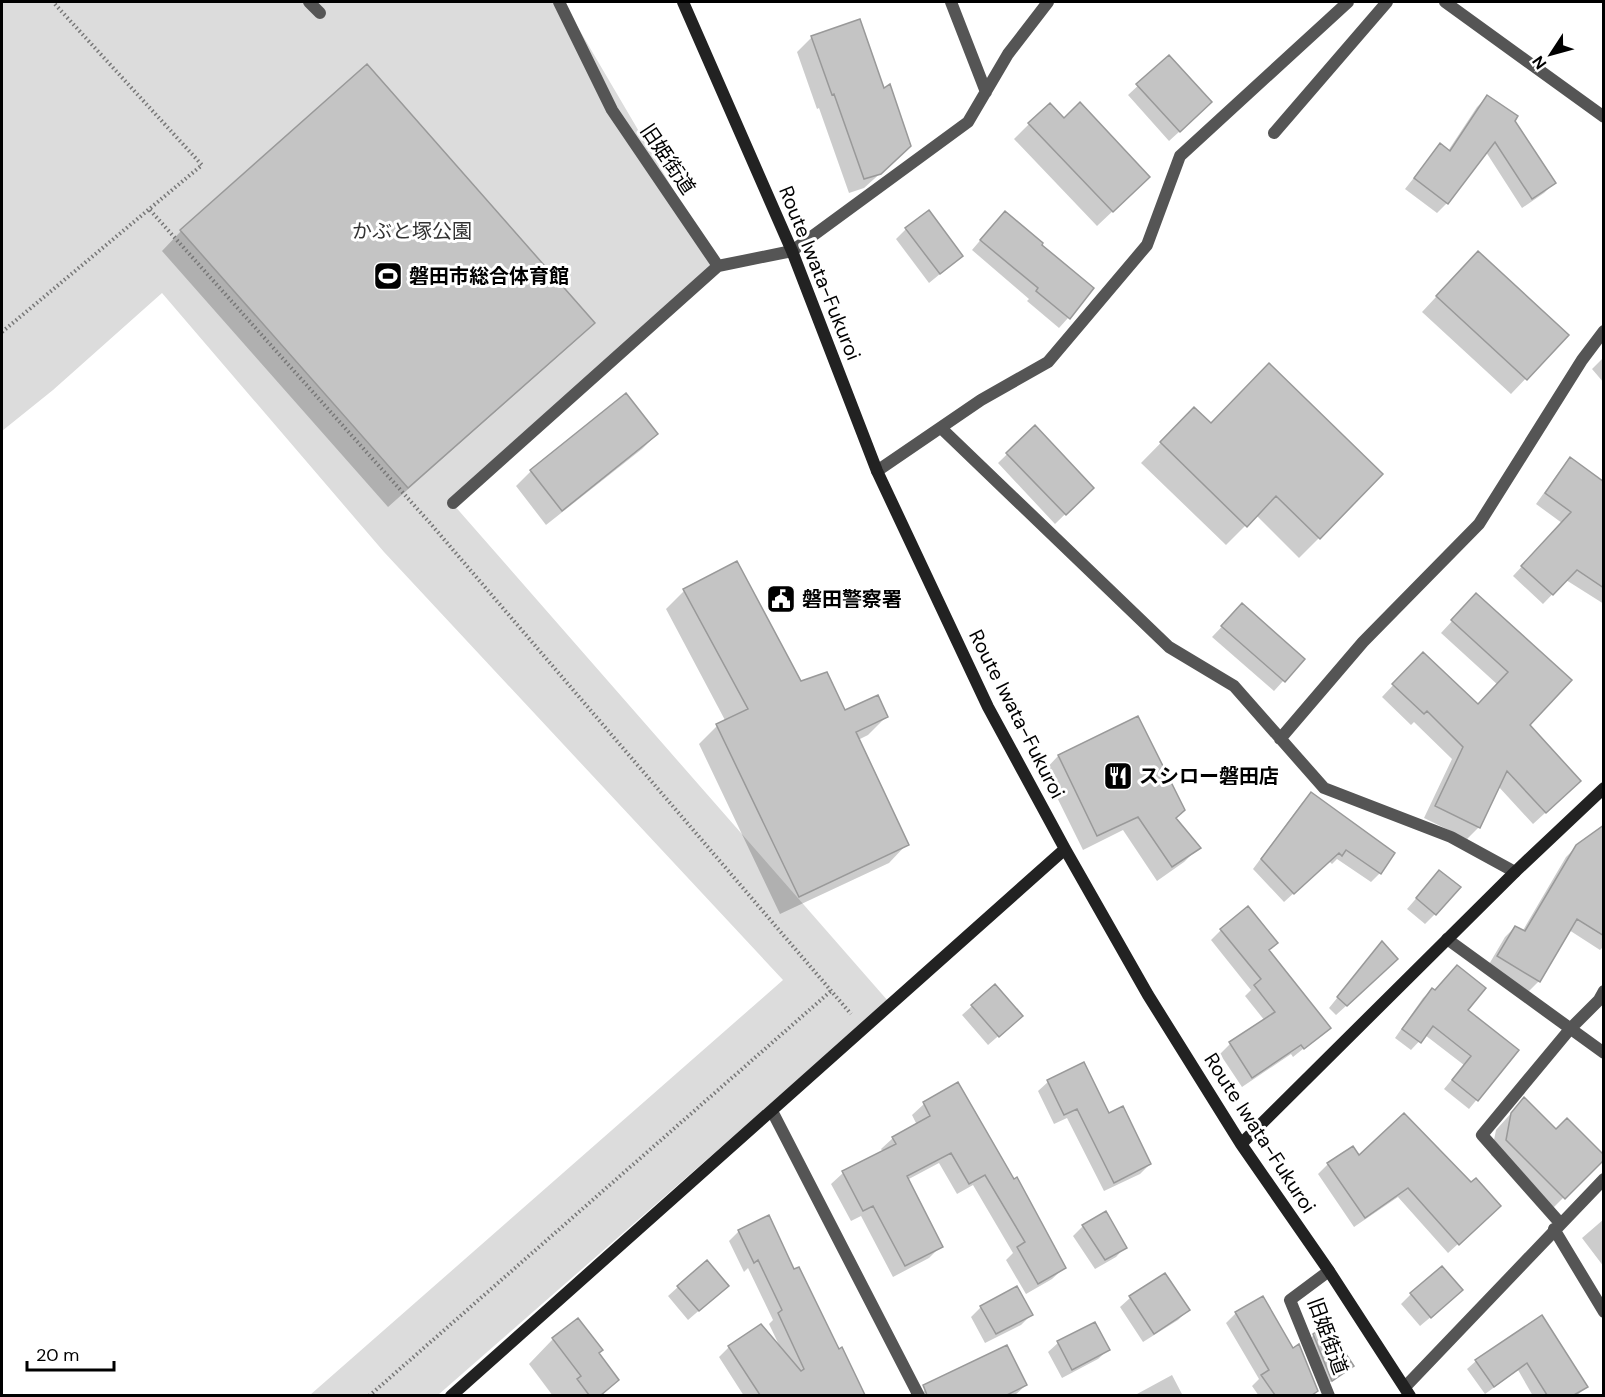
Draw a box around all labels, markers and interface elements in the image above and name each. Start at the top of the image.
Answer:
north arrow [1521,24,1581,84]
text: N [1527,52,1551,73]
street label: 旧姫街道 [635,119,701,199]
street label: Route Iwata-Fukuroi [773,182,867,364]
park label: かぶと塚公園 [352,218,472,244]
sports icon: 磐田市総合体育館 [372,260,404,292]
place label: 磐田市総合体育館 [409,263,569,289]
public building icon: 磐田警察署 [765,583,797,615]
place label: 磐田警察署 [802,586,902,612]
street label: Route Iwata-Fukuroi [963,625,1071,803]
restaurant icon: スシロー磐田店 [1102,760,1134,792]
place label: スシロー磐田店 [1139,763,1279,789]
street label: Route Iwata-Fukuroi [1198,1048,1322,1218]
street label: 旧姫街道 [1302,1294,1354,1378]
scale bar [27,1334,114,1372]
text: 20 m [36,1343,79,1367]

